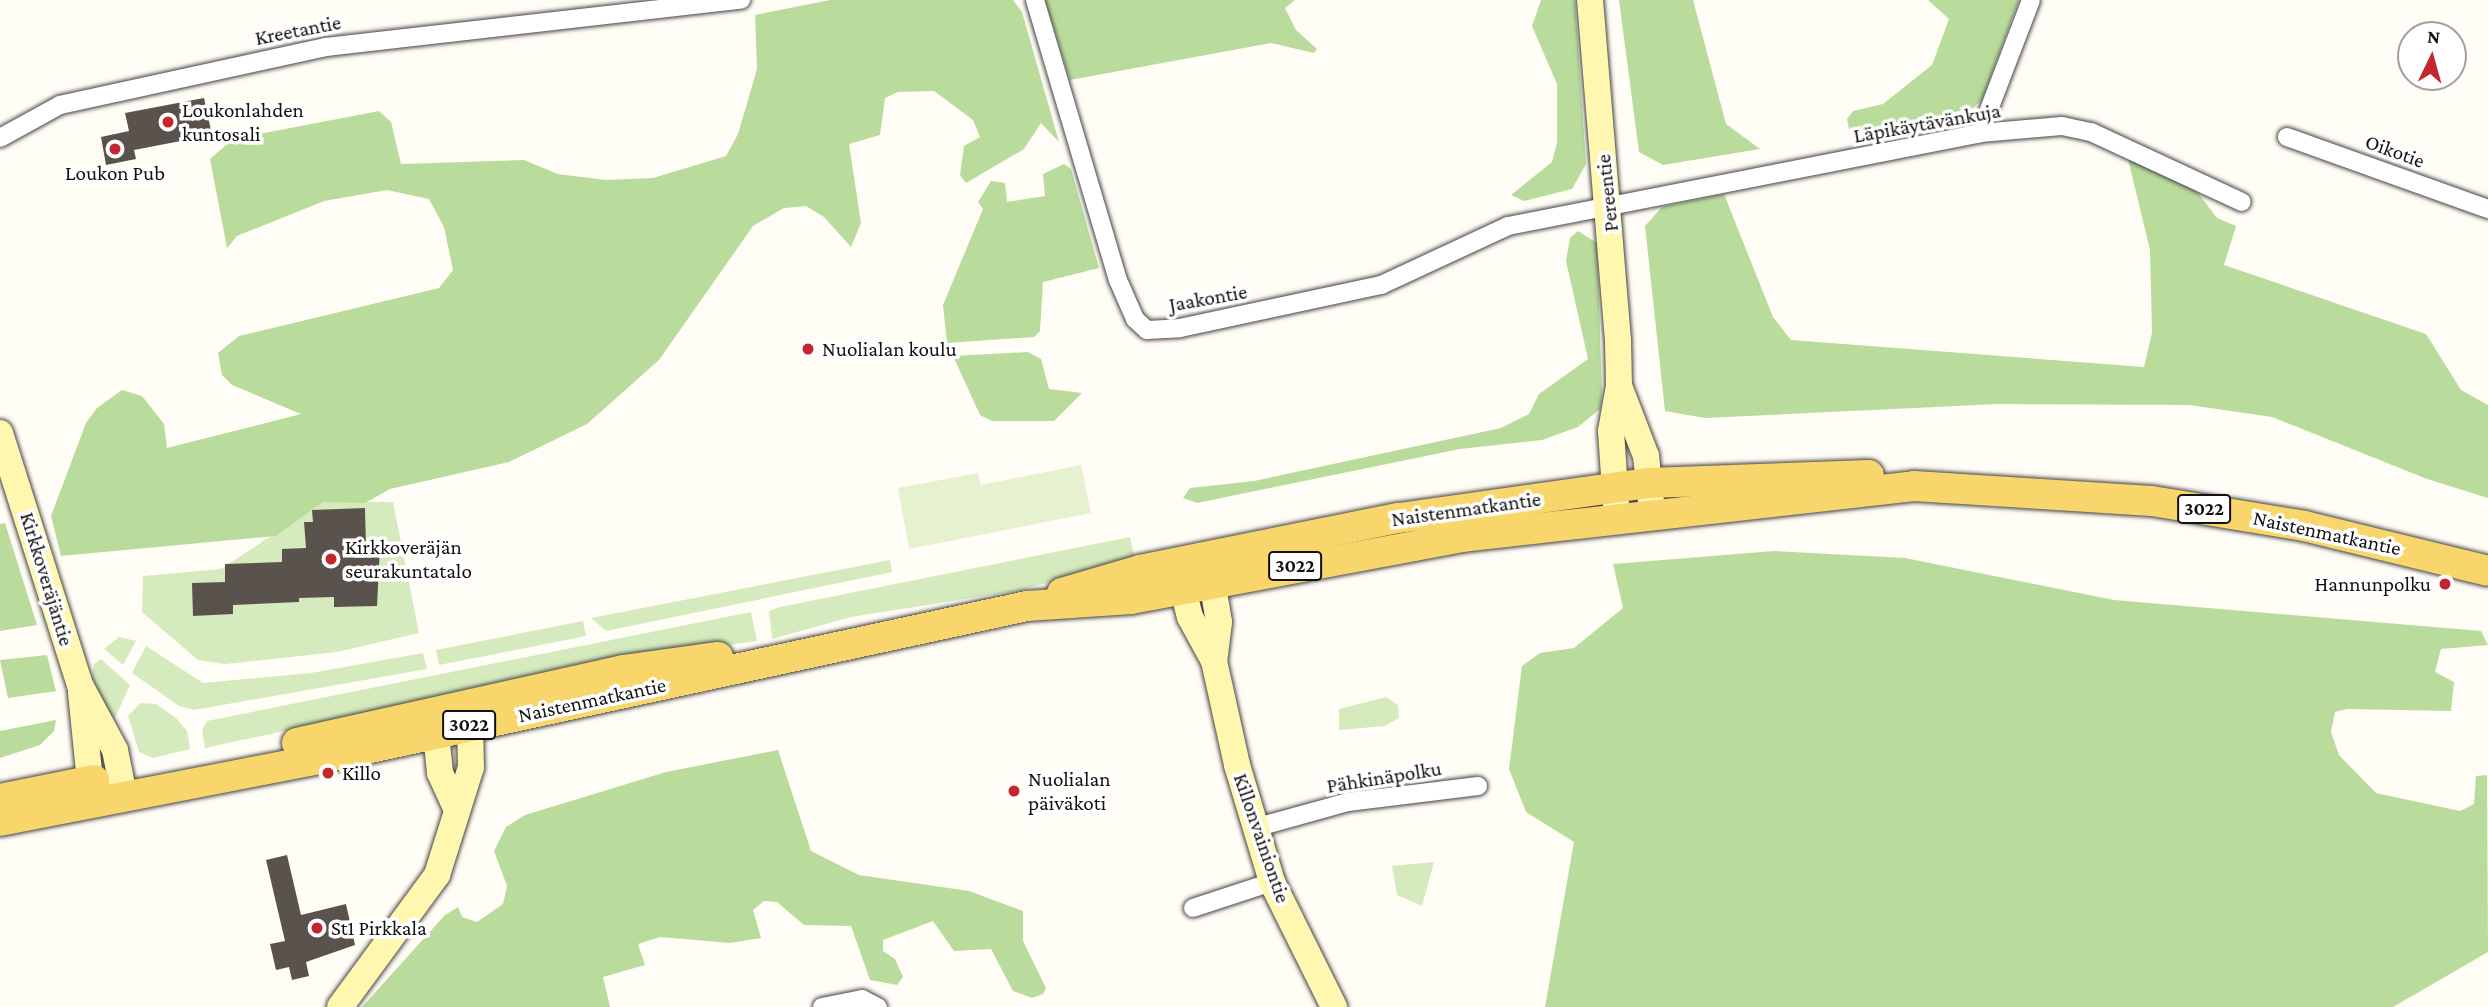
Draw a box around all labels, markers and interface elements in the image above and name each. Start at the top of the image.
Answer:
street label: Kreetantie [253,9,343,51]
north arrow [2397,21,2467,91]
text: N [2426,26,2441,48]
place label: Loukonlahden kuntosali [182,97,304,147]
street label: Läpikäytävänkuja [1851,98,2003,148]
marker: Loukonlahden kuntosali [160,114,176,130]
street label: Oikotie [2362,129,2428,173]
marker: Loukon Pub [107,141,123,157]
street label: Pereentie [1590,153,1624,233]
place label: Loukon Pub [65,160,165,186]
street label: Jaakontie [1167,279,1249,317]
place label: Nuolialan koulu [822,336,957,362]
marker: Nuolialan koulu [800,341,816,357]
street label: Naistenmatkantie [1390,486,1542,532]
road number: 3022 [2176,494,2232,524]
street label: Naistenmatkantie [2251,505,2403,561]
street label: Kirkkoveräjäntie [15,509,79,649]
place label: Kirkkoveräjän seurakuntatalo [345,534,472,584]
marker: Kirkkoveräjän seurakuntatalo [323,551,339,567]
road number: 3022 [1267,551,1323,582]
place label: Hannunpolku [2315,571,2431,597]
marker: Hannunpolku [2437,576,2453,592]
street label: Naistenmatkantie [516,672,668,728]
road number: 3022 [441,710,497,740]
street label: Pähkinäpolku [1325,756,1443,798]
place label: Killo [342,760,381,786]
marker: Killo [320,765,336,781]
place label: Nuolialan päiväkoti [1028,766,1111,816]
street label: Killonvainiontie [1228,770,1296,906]
marker: Nuolialan päiväkoti [1006,783,1022,799]
place label: St1 Pirkkala [331,915,427,941]
marker: St1 Pirkkala [309,920,325,936]

